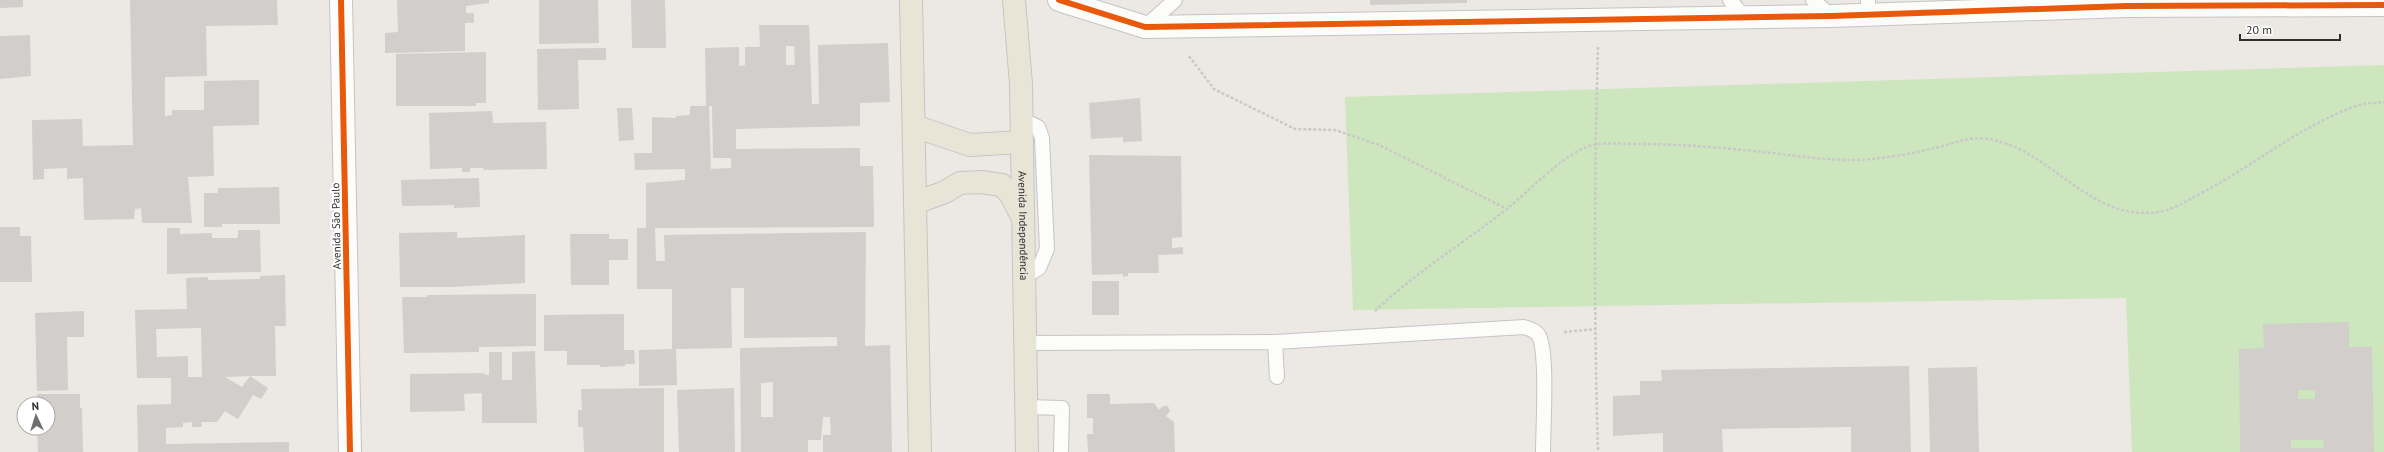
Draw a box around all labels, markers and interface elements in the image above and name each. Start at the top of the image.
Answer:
scale bar [2240,16,2340,42]
text: 20 m [2246,22,2272,37]
street label: Avenida Independência [1015,171,1031,281]
street label: Avenida São Paulo [328,183,344,269]
north arrow [16,396,56,436]
text: N [31,399,39,413]

